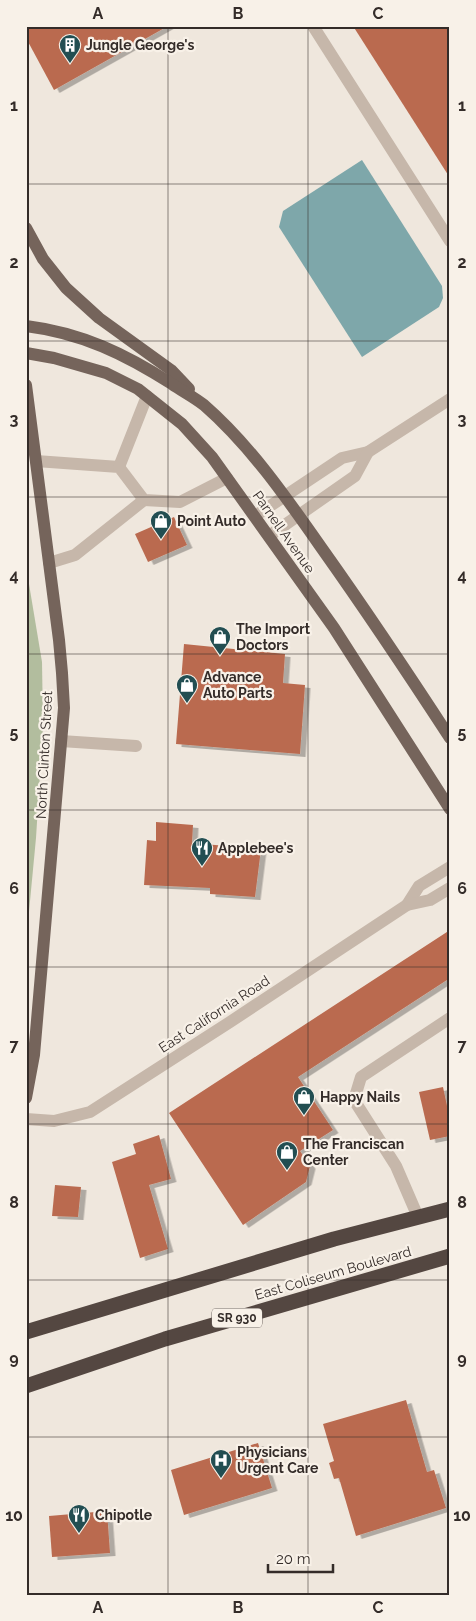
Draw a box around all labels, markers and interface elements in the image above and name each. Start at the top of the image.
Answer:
text: A [93,4,104,23]
text: B [233,4,244,23]
text: C [373,4,384,23]
building icon: Jungle George's [58,33,82,64]
place label: Jungle George's [86,37,195,53]
text: 1 [10,96,18,115]
text: 1 [458,96,466,115]
text: 2 [9,253,19,272]
text: 2 [457,253,467,272]
text: 3 [10,410,19,429]
text: 3 [458,410,467,429]
street label: Parnell Avenue [250,488,318,576]
shop icon: Point Auto [149,509,173,540]
place label: Point Auto [177,513,247,529]
text: 4 [9,566,19,585]
text: 4 [457,566,467,585]
place label: The Import Doctors [236,621,311,653]
shop icon: The Import Doctors [208,625,232,656]
place label: Advance Auto Parts [203,669,272,701]
shop icon: Advance Auto Parts [175,673,199,704]
street label: North Clinton Street [33,690,55,820]
text: 5 [10,723,19,742]
text: 5 [458,723,467,742]
restaurant icon: Applebee's [190,836,214,867]
place label: Applebee's [218,840,294,856]
text: 6 [9,879,19,898]
text: 6 [457,879,467,898]
street label: East California Road [156,972,272,1056]
text: 7 [10,1036,19,1055]
text: 7 [458,1036,467,1055]
shop icon: Happy Nails [292,1085,316,1116]
place label: Happy Nails [320,1089,400,1105]
place label: The Franciscan Center [303,1136,404,1168]
shop icon: The Franciscan Center [275,1140,299,1171]
text: 8 [9,1193,19,1212]
text: 8 [457,1193,467,1212]
street label: East Coliseum Boulevard [253,1243,413,1303]
road number: SR 930 [212,1309,262,1328]
text: 9 [9,1349,19,1368]
text: 9 [457,1349,467,1368]
place label: Physicians Urgent Care [237,1444,319,1476]
hospital icon: Physicians Urgent Care [209,1448,233,1479]
restaurant icon: Chipotle [67,1503,91,1534]
text: 10 [5,1506,23,1525]
text: 10 [453,1506,471,1525]
place label: Chipotle [95,1507,153,1523]
scale bar [268,1541,334,1573]
text: 20 m [276,1550,311,1568]
text: A [93,1598,104,1617]
text: B [233,1598,244,1617]
text: C [373,1598,384,1617]

